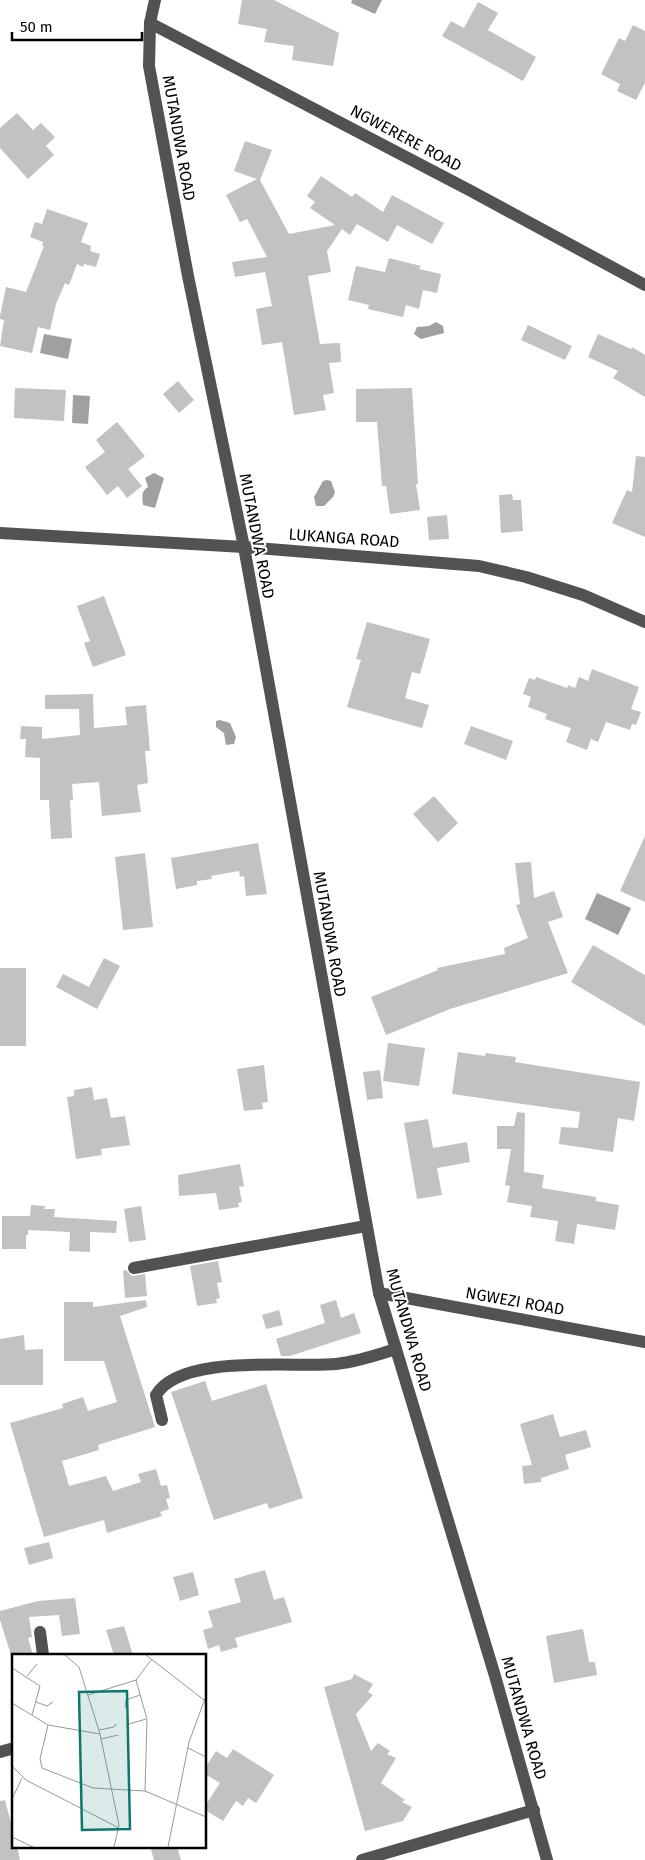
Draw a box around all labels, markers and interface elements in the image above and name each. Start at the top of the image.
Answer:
scale bar [12,10,142,42]
text: 50 m [20,18,53,36]
street label: MUTANDWA ROAD [159,74,199,202]
street label: NGWERERE ROAD [347,101,465,175]
street label: MUTANDWA ROAD [236,472,278,600]
street label: LUKANGA ROAD [288,525,400,551]
street label: MUTANDWA ROAD [310,870,350,998]
street label: MUTANDWA ROAD [382,1266,436,1394]
street label: NGWEZI ROAD [464,1283,566,1319]
inset map [12,1654,206,1848]
street label: MUTANDWA ROAD [497,1654,551,1782]

